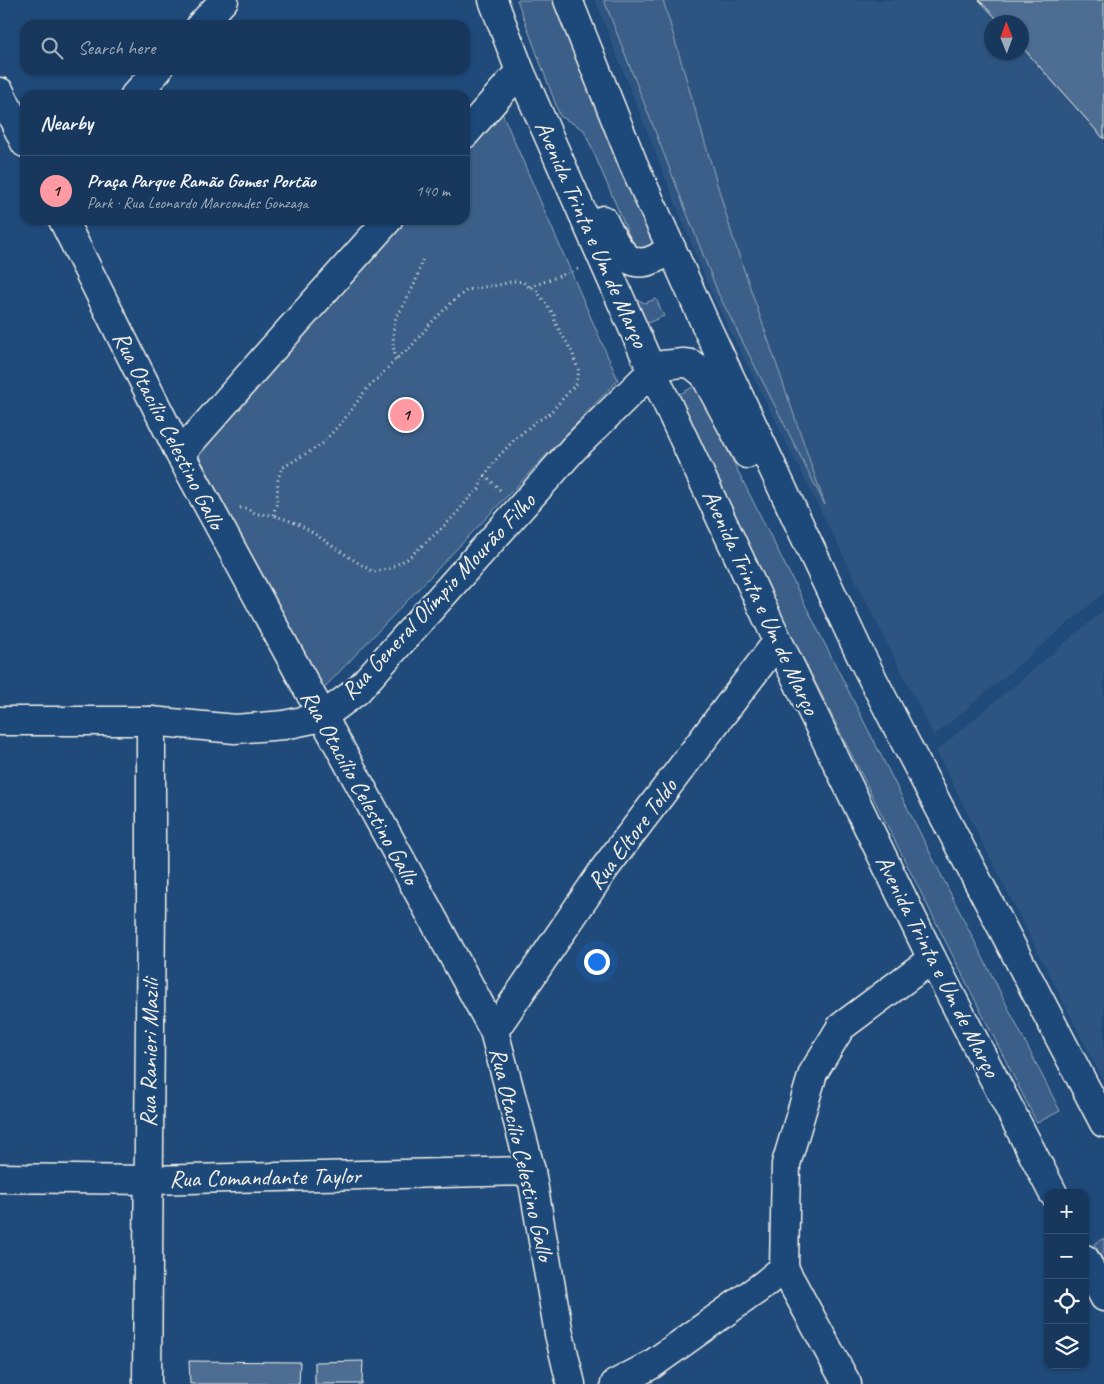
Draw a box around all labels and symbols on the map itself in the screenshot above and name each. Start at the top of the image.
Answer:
north arrow [984,15,1029,60]
street label: Avenida Trinta e Um de Março [528,116,656,354]
street label: Rua Otacílio Celestino Gallo [106,326,233,536]
pin: 1 [390,396,422,434]
street label: Rua General Olímpio Mourão Filho [334,485,543,706]
street label: Avenida Trinta e Um de Março [696,485,827,721]
street label: Rua Otacílio Celestino Gallo [294,684,427,892]
street label: Rua Eltore Toldo [580,771,684,896]
street label: Avenida Trinta e Um de Março [869,850,1008,1083]
your location [584,949,610,975]
street label: Rua Ranieri Mazili [133,975,165,1128]
street label: Rua Otacílio Celestino Gallo [483,1045,562,1266]
street label: Rua Comandante Taylor [169,1160,363,1194]

